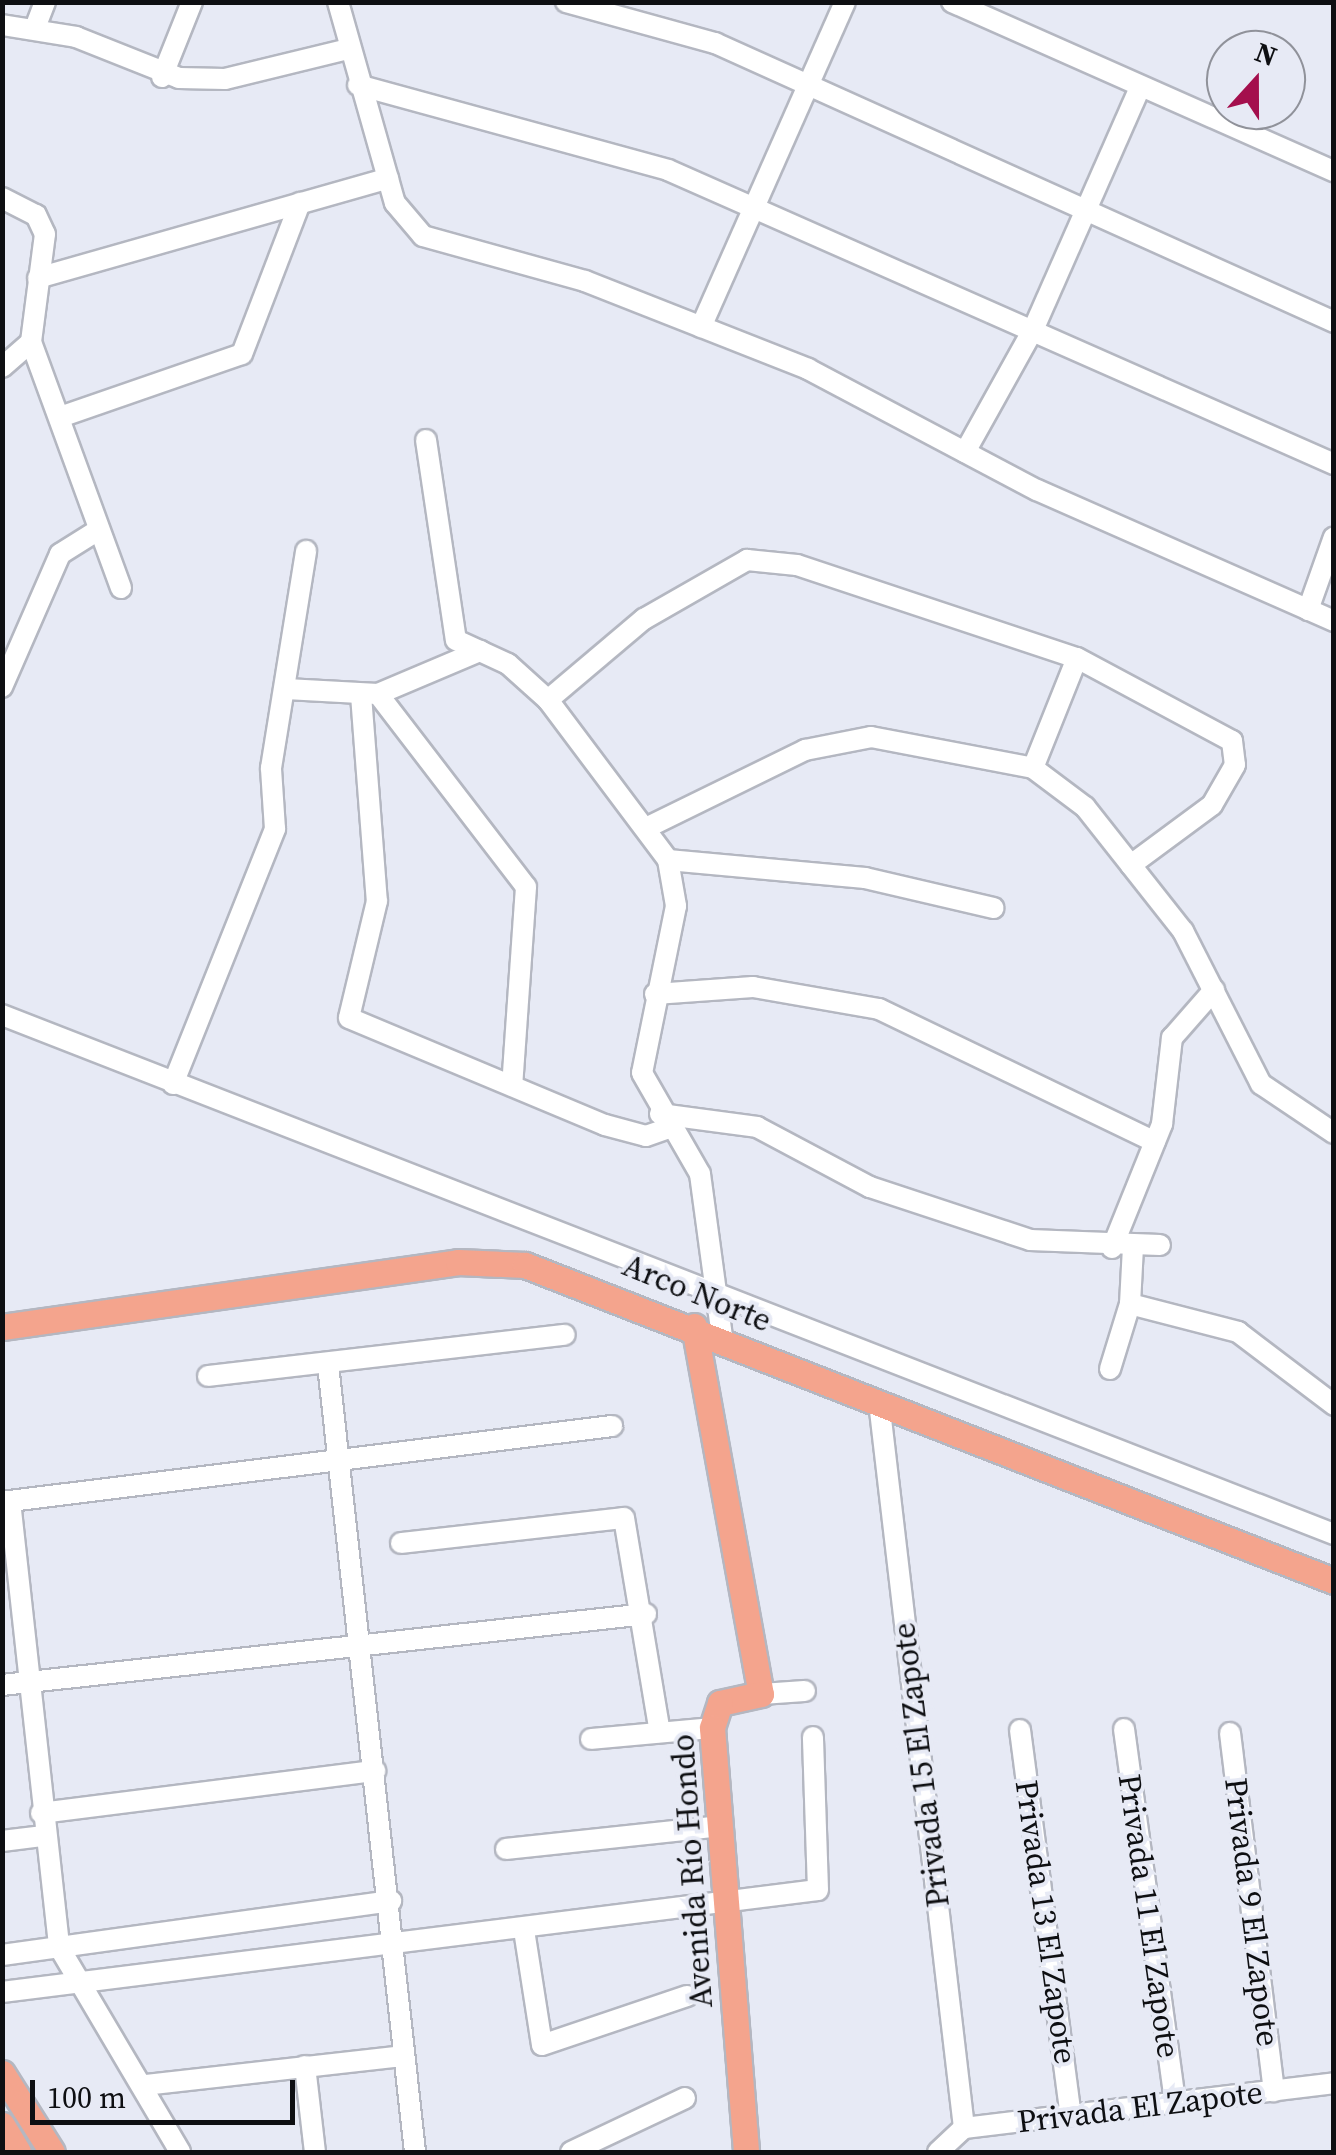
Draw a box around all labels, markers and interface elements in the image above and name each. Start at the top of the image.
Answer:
north arrow [1206,30,1306,130]
text: N [1250,32,1282,75]
street label: Arco Norte [617,1246,777,1340]
street label: Privada 15 El Zapote [884,1621,958,1909]
street label: Avenida Río Hondo [663,1733,721,2009]
street label: Privada 11 El Zapote [1110,1772,1188,2060]
street label: Privada 9 El Zapote [1216,1776,1288,2048]
street label: Privada 13 El Zapote [1007,1778,1085,2066]
scale bar [35,2060,300,2122]
street label: Privada El Zapote [1015,2073,1265,2141]
text: 100 m [47,2077,126,2118]

